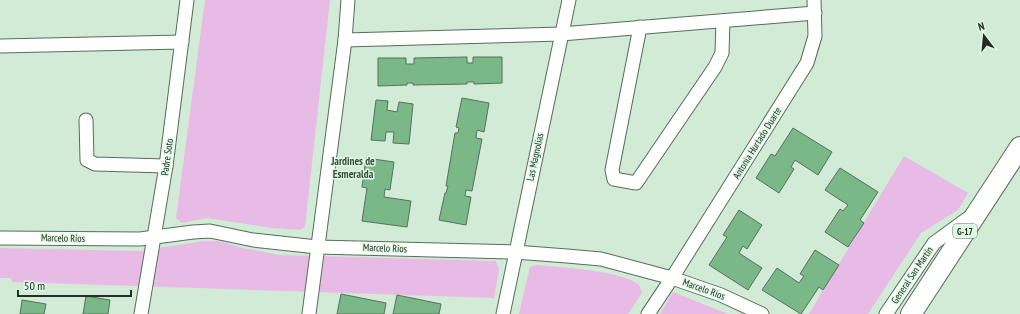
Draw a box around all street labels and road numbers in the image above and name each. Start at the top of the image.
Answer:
street label: Antonia Hurtado Duarte [730,105,784,181]
street label: Las Magnolias [524,131,547,182]
street label: Padre Soto [158,138,176,176]
road number: G-17 [953,224,977,238]
street label: Marcelo Ríos [41,231,86,245]
street label: Marcelo Ríos [363,241,408,255]
street label: General San Martín [888,244,936,306]
street label: Marcelo Ríos [681,275,728,303]

